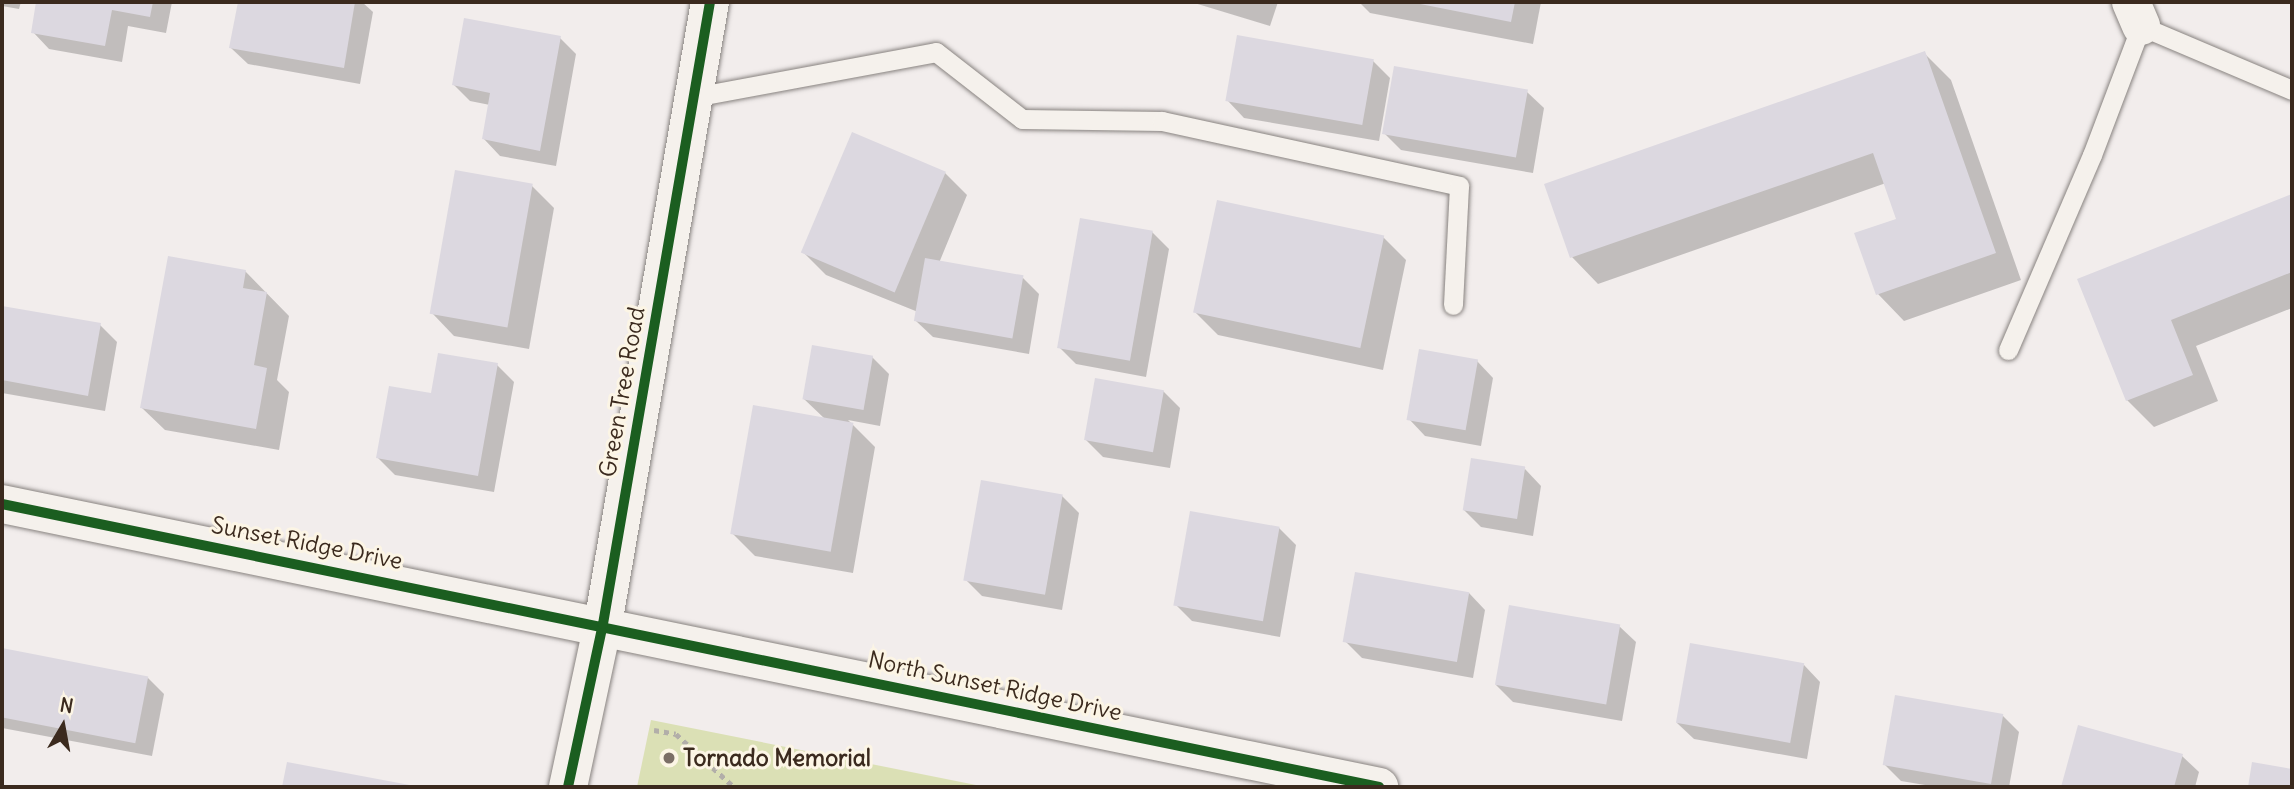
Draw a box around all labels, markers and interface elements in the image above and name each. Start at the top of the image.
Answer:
street label: Green Tree Road [593,305,651,479]
street label: Sunset Ridge Drive [209,511,405,575]
street label: North Sunset Ridge Drive [866,646,1124,726]
north arrow [28,691,98,761]
text: N [58,692,75,718]
place label: Tornado Memorial [683,744,871,772]
marker: Tornado Memorial [661,750,677,766]

